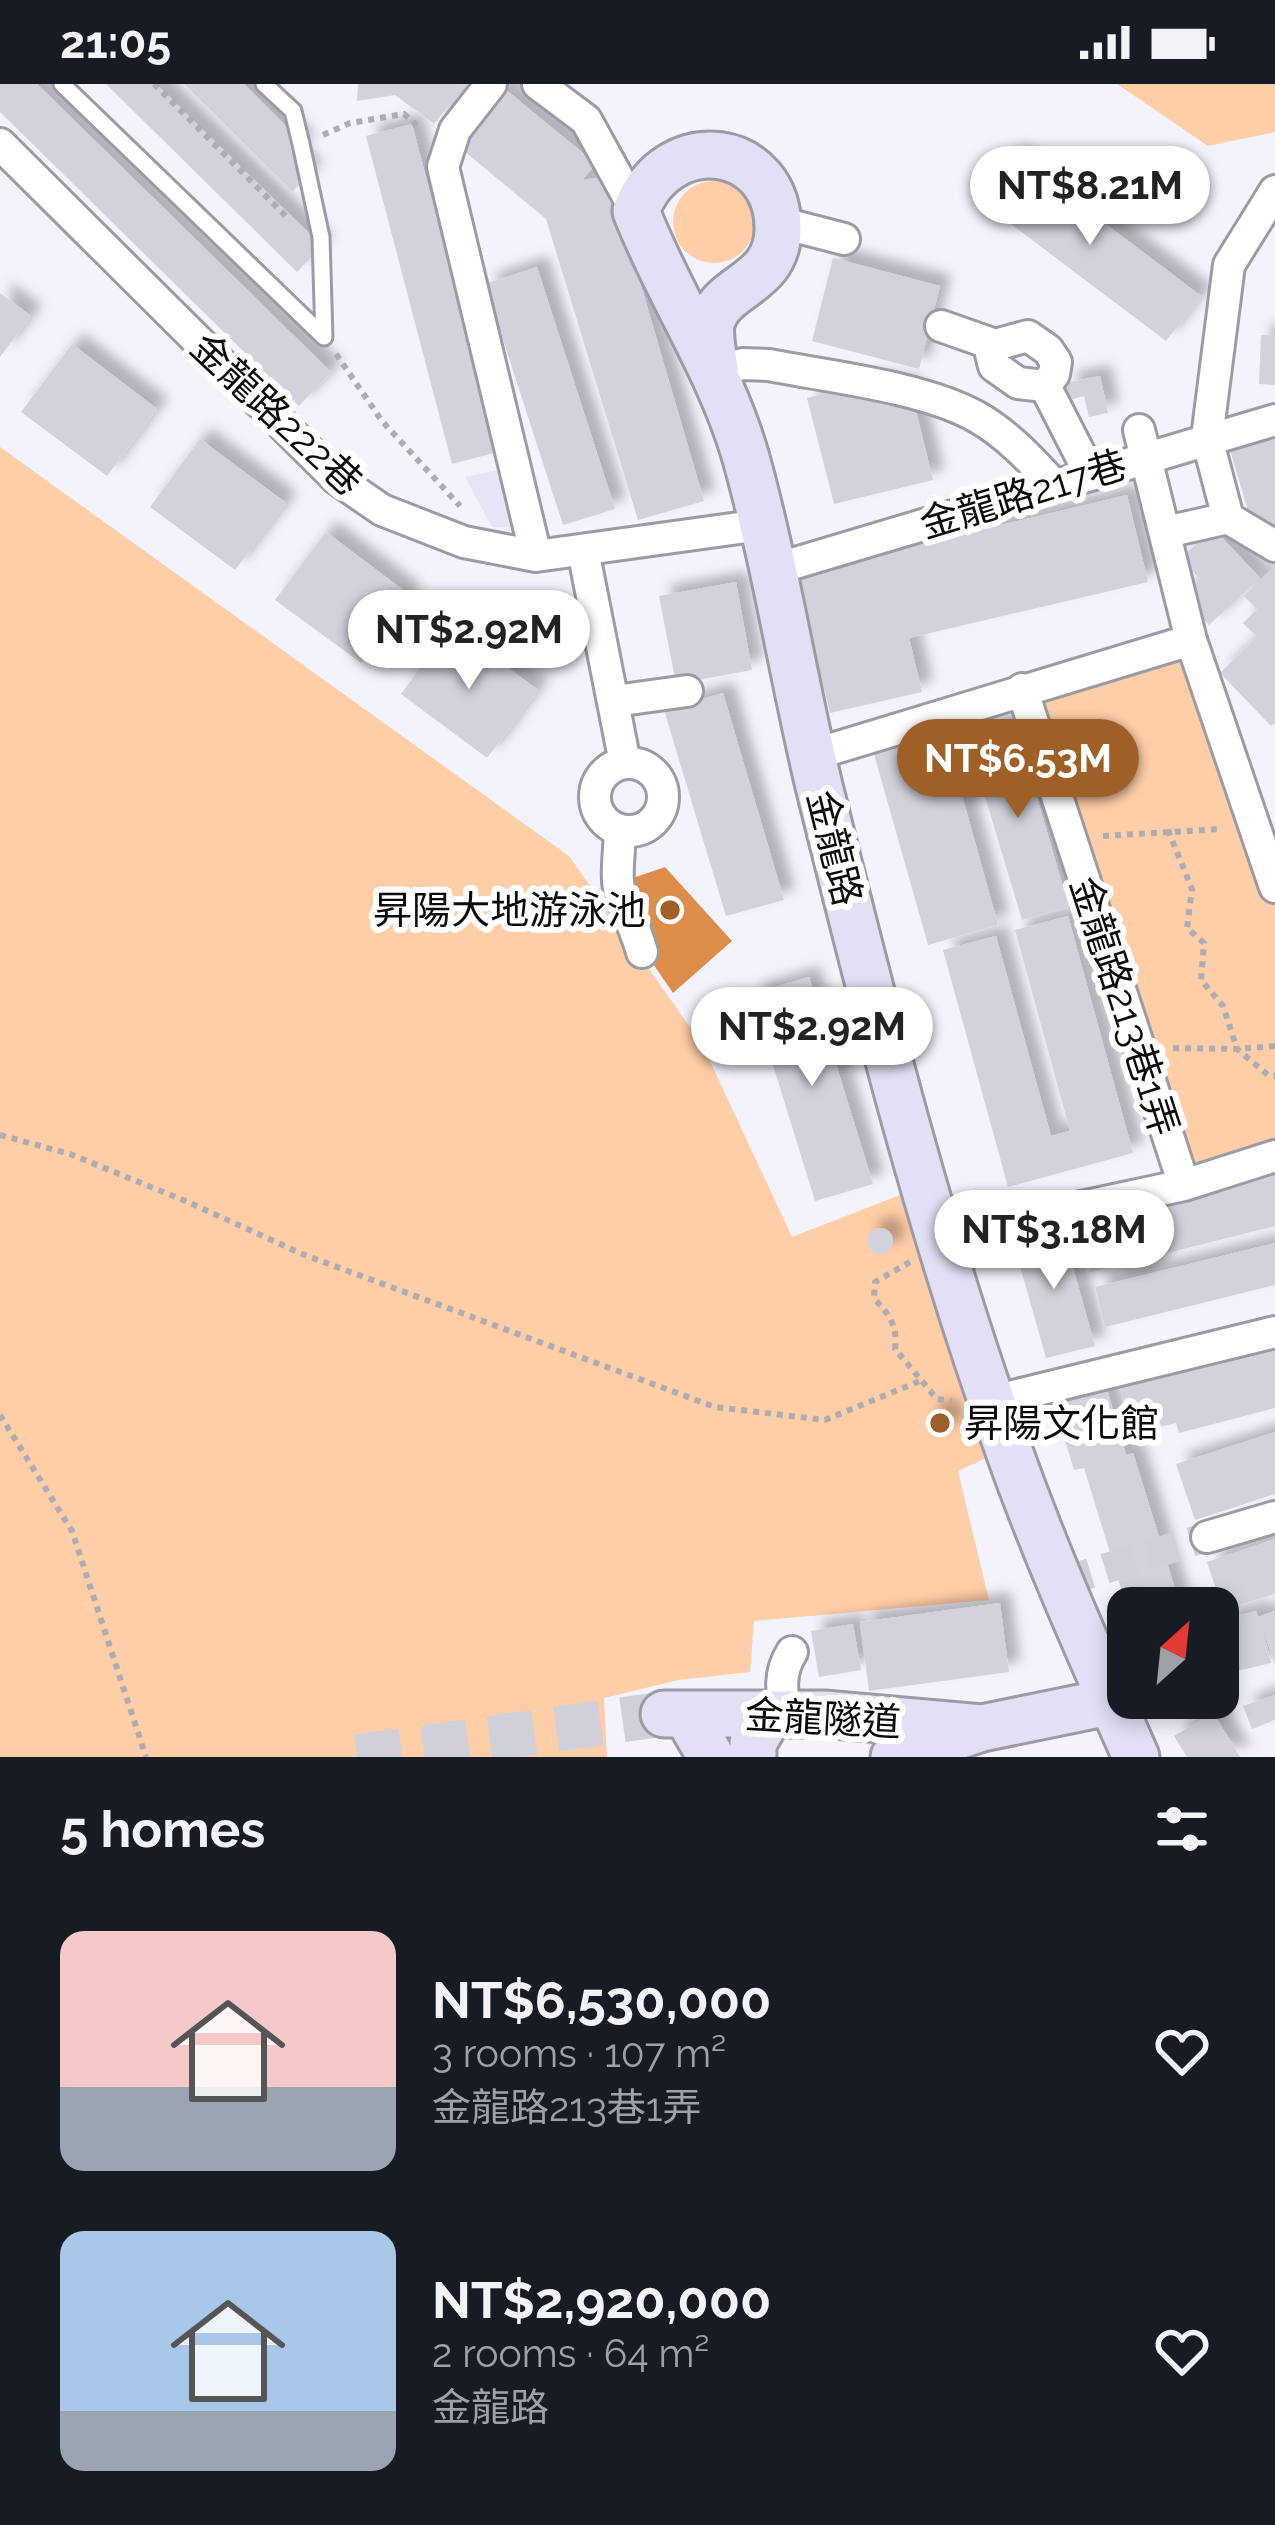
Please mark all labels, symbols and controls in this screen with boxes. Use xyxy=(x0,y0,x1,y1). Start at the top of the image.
text: 21:05 xyxy=(60,16,171,69)
pin: NT$8.21M xyxy=(966,146,1214,248)
text: NT$8.21M xyxy=(997,162,1183,208)
street label: 金龍路222巷 xyxy=(182,323,372,505)
street label: 金龍路217巷 xyxy=(914,441,1132,547)
pin: NT$2.92M xyxy=(345,590,593,692)
text: NT$2.92M xyxy=(375,606,563,652)
pin: NT$6.53M xyxy=(894,719,1142,821)
text: NT$6.53M xyxy=(924,735,1112,781)
street label: 金龍路 xyxy=(799,786,871,910)
street label: 金龍路213巷1弄 xyxy=(1061,871,1189,1141)
place label: 昇陽大地游泳池 xyxy=(373,887,646,933)
marker: 昇陽大地游泳池 xyxy=(657,897,683,923)
pin: NT$2.92M xyxy=(688,987,936,1089)
text: NT$2.92M xyxy=(718,1003,906,1049)
pin: NT$3.18M xyxy=(930,1190,1178,1292)
text: NT$3.18M xyxy=(961,1206,1147,1252)
place label: 昇陽文化館 xyxy=(964,1400,1159,1446)
marker: 昇陽文化館 xyxy=(927,1410,953,1436)
north arrow xyxy=(1107,1587,1239,1719)
map controls xyxy=(1107,1587,1239,1719)
street label: 金龍隧道 xyxy=(744,1691,902,1745)
icon: filters xyxy=(1149,1796,1215,1862)
text: 5 homes xyxy=(60,1799,265,1859)
text: NT$6,530,000 xyxy=(432,1970,771,2030)
icon: home xyxy=(156,1979,300,2123)
icon: heart xyxy=(1149,2018,1215,2084)
text: 3 rooms · 107 m² xyxy=(432,2030,726,2076)
text: 金龍路213巷1弄 xyxy=(432,2084,702,2130)
text: NT$2,920,000 xyxy=(432,2270,771,2330)
icon: home xyxy=(156,2279,300,2423)
icon: heart xyxy=(1149,2318,1215,2384)
text: 2 rooms · 64 m² xyxy=(432,2330,709,2376)
text: 金龍路 xyxy=(432,2384,549,2430)

